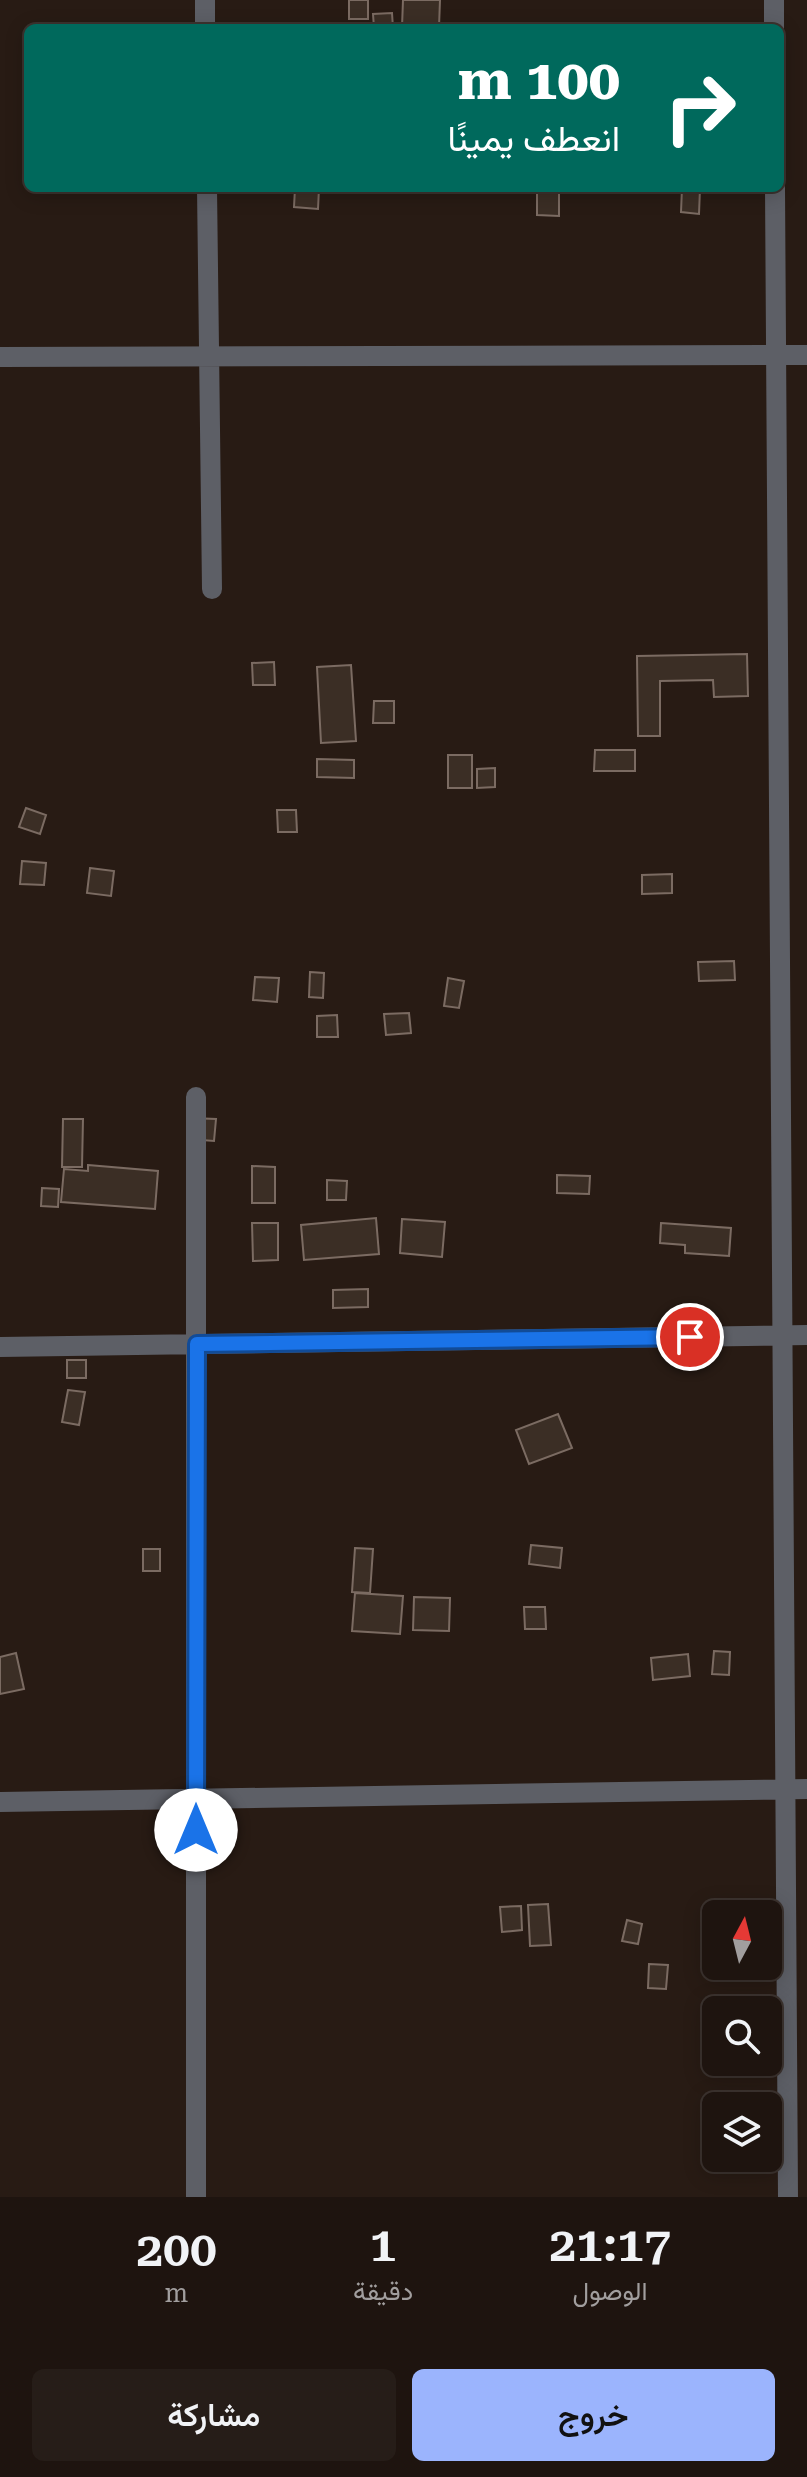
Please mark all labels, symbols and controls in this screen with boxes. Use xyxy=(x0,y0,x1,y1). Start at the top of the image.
text: 100 m xyxy=(458,47,620,113)
icon: right xyxy=(648,56,752,160)
text: انعطف يمينًا xyxy=(447,118,620,160)
pin xyxy=(656,1303,724,1371)
icon: arrive xyxy=(668,1315,712,1359)
position arrow xyxy=(154,1788,238,1872)
north arrow xyxy=(702,1900,782,1980)
map controls xyxy=(702,1900,782,2172)
button: search xyxy=(702,1996,782,2076)
button: layers xyxy=(702,2092,782,2172)
text: 1 xyxy=(370,2217,396,2273)
text: 21:17 xyxy=(549,2217,671,2273)
text: 200 xyxy=(136,2222,217,2278)
text: دقيقة xyxy=(353,2276,413,2306)
text: الوصول xyxy=(573,2276,648,2306)
text: m xyxy=(165,2278,188,2308)
button: مشاركة xyxy=(32,2369,396,2461)
button: خروج xyxy=(412,2369,775,2461)

